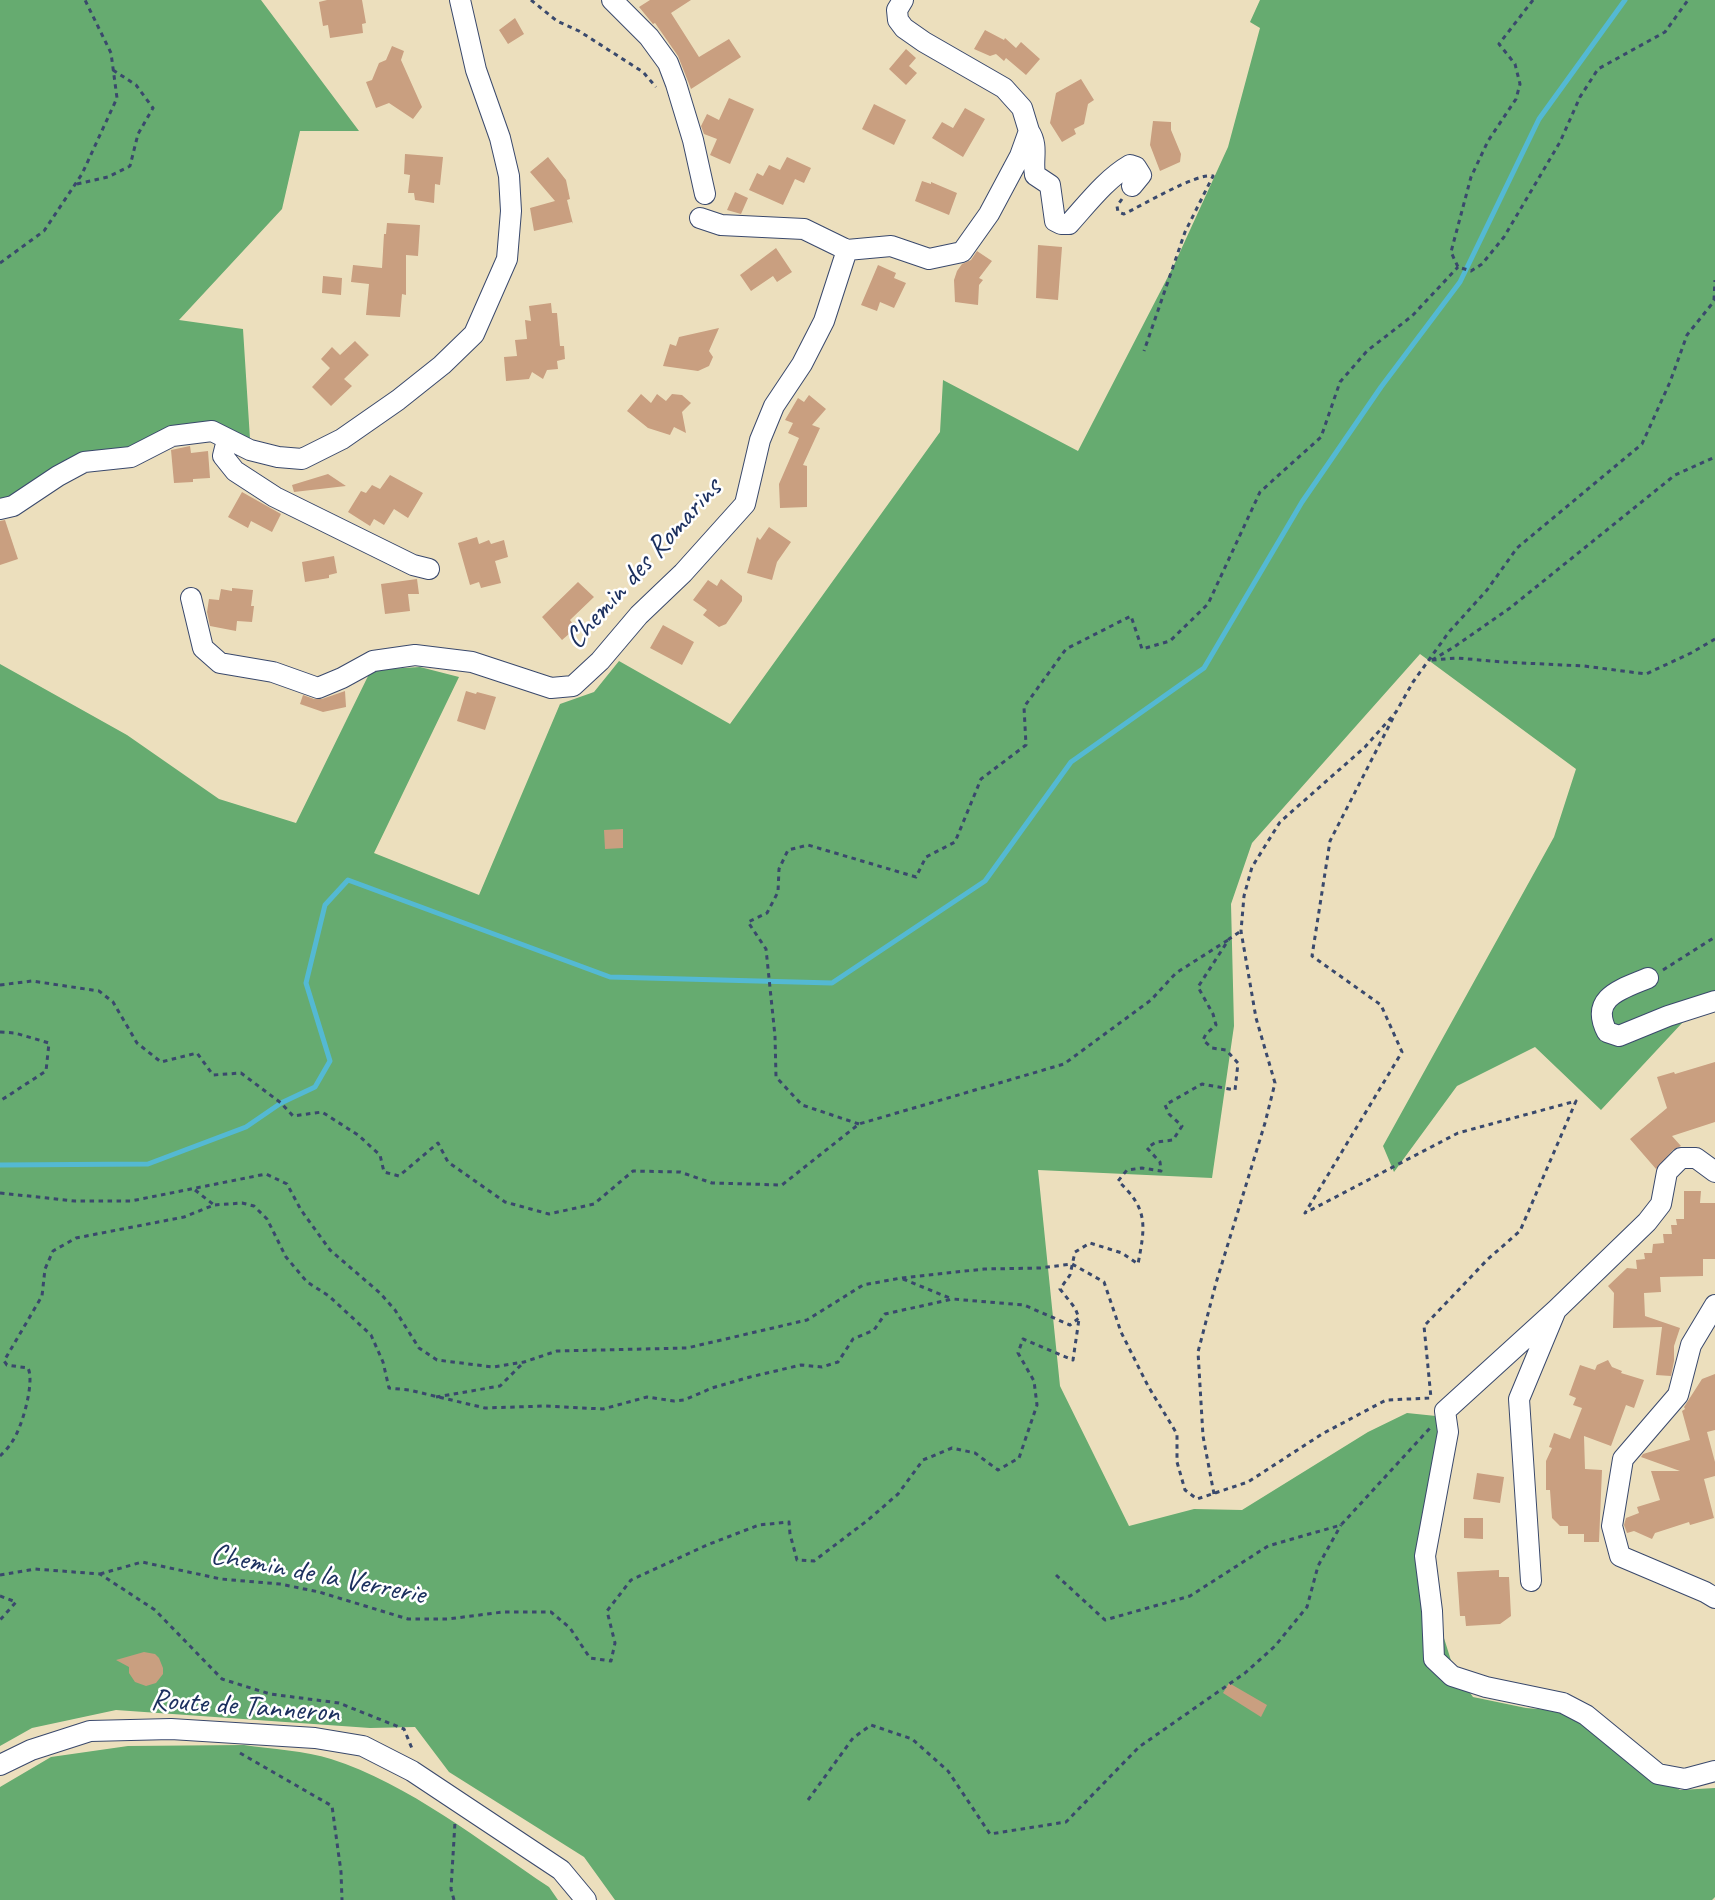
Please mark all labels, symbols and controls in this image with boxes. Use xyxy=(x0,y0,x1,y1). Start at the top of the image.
street label: Chemin des Romarins xyxy=(558,471,730,657)
street label: Chemin de la Verrerie xyxy=(208,1537,428,1613)
street label: Route de Tanneron xyxy=(149,1682,341,1732)

